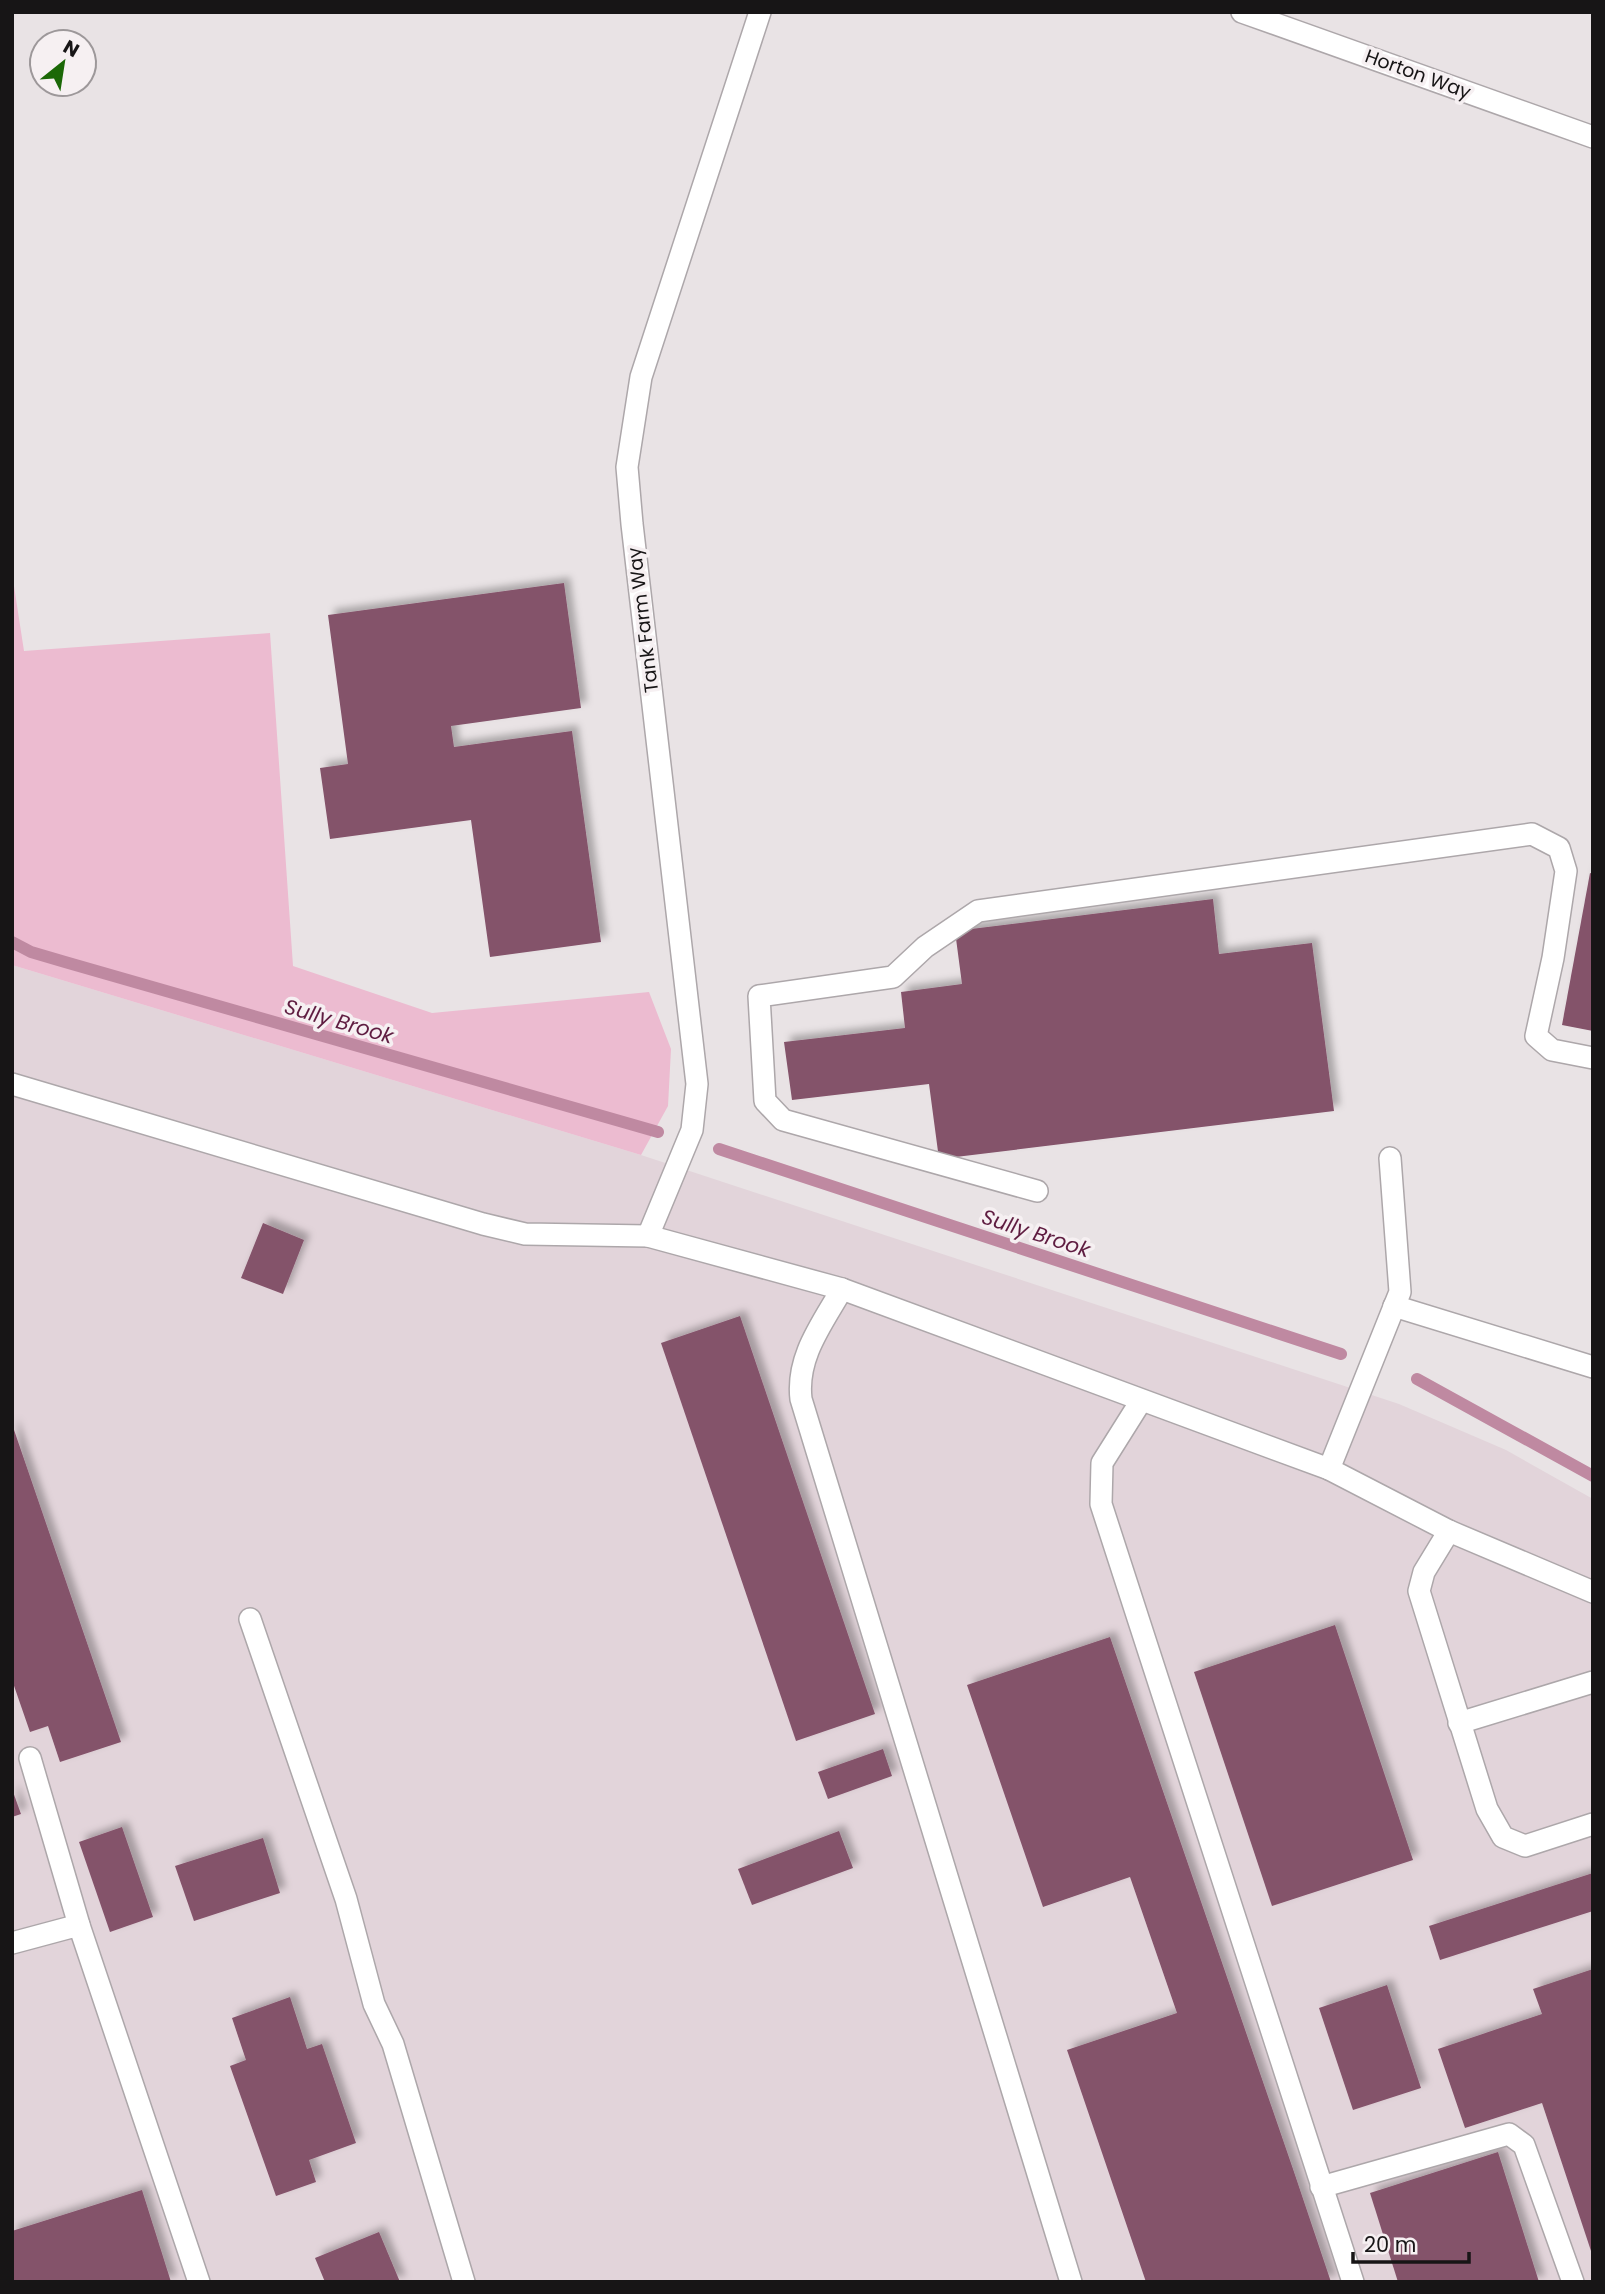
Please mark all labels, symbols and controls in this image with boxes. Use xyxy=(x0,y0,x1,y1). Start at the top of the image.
north arrow xyxy=(28,28,98,98)
text: N xyxy=(58,33,84,64)
street label: Horton Way xyxy=(1361,42,1475,106)
street label: Tank Farm Way xyxy=(621,545,665,694)
water label: Sully Brook xyxy=(281,992,398,1051)
water label: Sully Brook xyxy=(978,1202,1095,1265)
scale bar xyxy=(1353,2220,1468,2264)
text: 20 m xyxy=(1364,2230,1417,2259)

